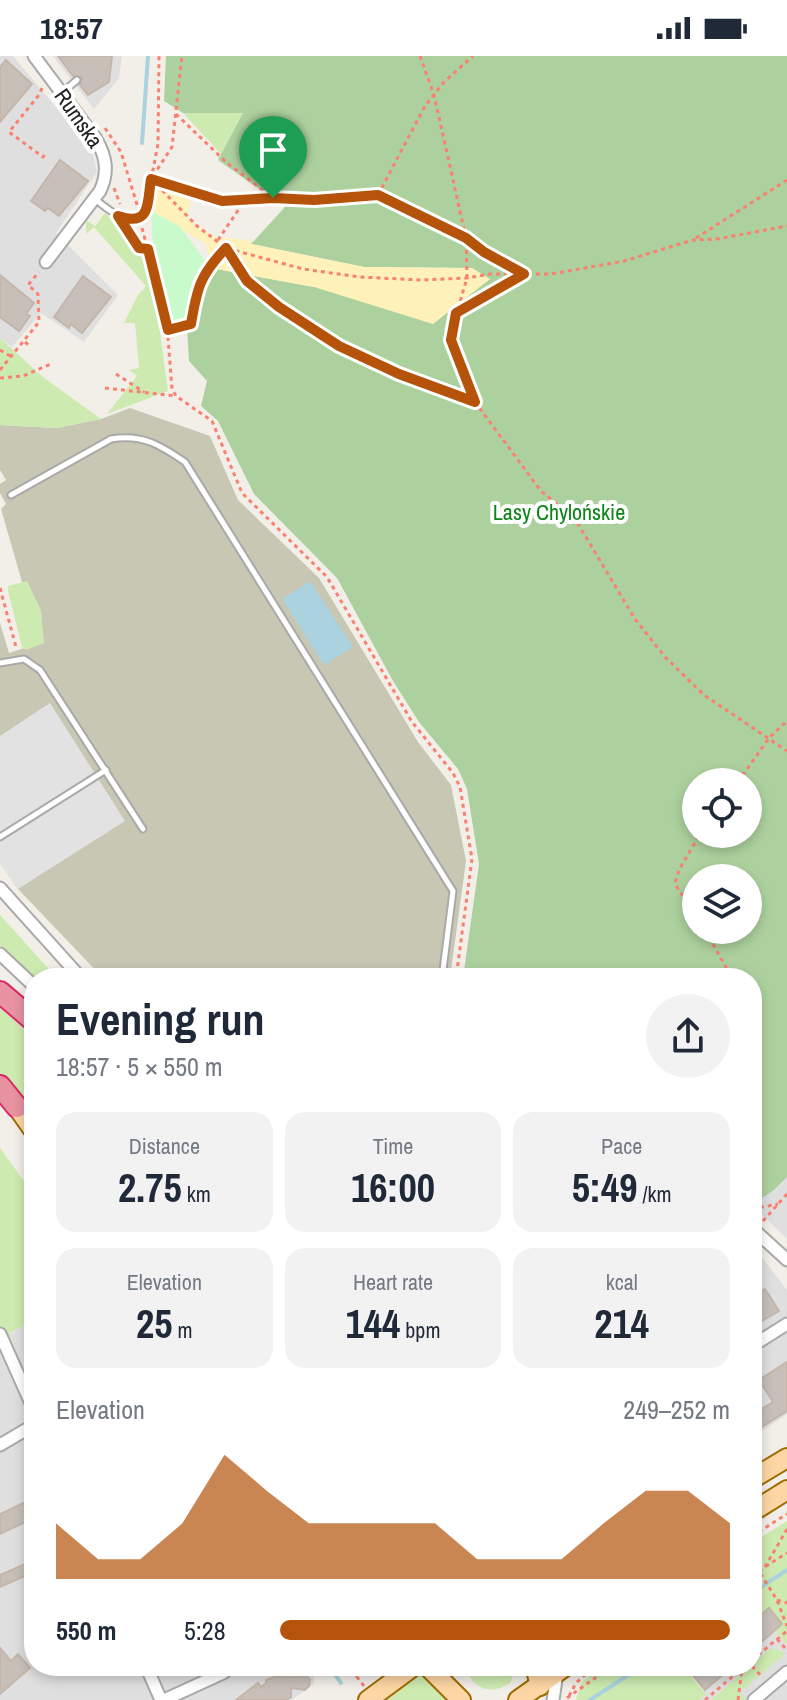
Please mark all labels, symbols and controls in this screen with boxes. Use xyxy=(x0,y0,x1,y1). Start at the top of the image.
text: 18:57 xyxy=(40,8,103,48)
street label: Rumska xyxy=(48,82,110,154)
pin xyxy=(239,116,307,198)
icon: arrive xyxy=(251,128,295,172)
park label: Lasy Chylońskie xyxy=(493,497,625,527)
map controls xyxy=(682,768,762,944)
button: locate xyxy=(682,768,762,848)
button: layers xyxy=(682,864,762,944)
text: Evening run xyxy=(56,989,265,1049)
button: share xyxy=(646,994,730,1078)
text: 18:57 · 5 × 550 m xyxy=(56,1049,223,1084)
text: Distance xyxy=(129,1131,200,1161)
text: Time xyxy=(373,1131,413,1161)
text: Pace xyxy=(601,1131,642,1161)
text: 2.75 xyxy=(118,1161,182,1214)
text: 16:00 xyxy=(351,1161,435,1214)
text: 5:49 xyxy=(572,1161,637,1214)
text: km xyxy=(182,1179,211,1209)
text: /km xyxy=(637,1179,672,1209)
text: Elevation xyxy=(127,1267,202,1297)
text: Heart rate xyxy=(353,1267,433,1297)
text: kcal xyxy=(606,1267,638,1297)
text: 25 xyxy=(136,1297,173,1350)
text: 144 xyxy=(346,1297,400,1350)
text: 214 xyxy=(594,1297,649,1350)
text: m xyxy=(173,1315,193,1345)
text: bpm xyxy=(400,1315,440,1345)
text: Elevation xyxy=(56,1392,145,1427)
text: 249–252 m xyxy=(623,1392,730,1427)
text: 550 m xyxy=(56,1613,116,1648)
text: 5:28 xyxy=(184,1613,226,1648)

